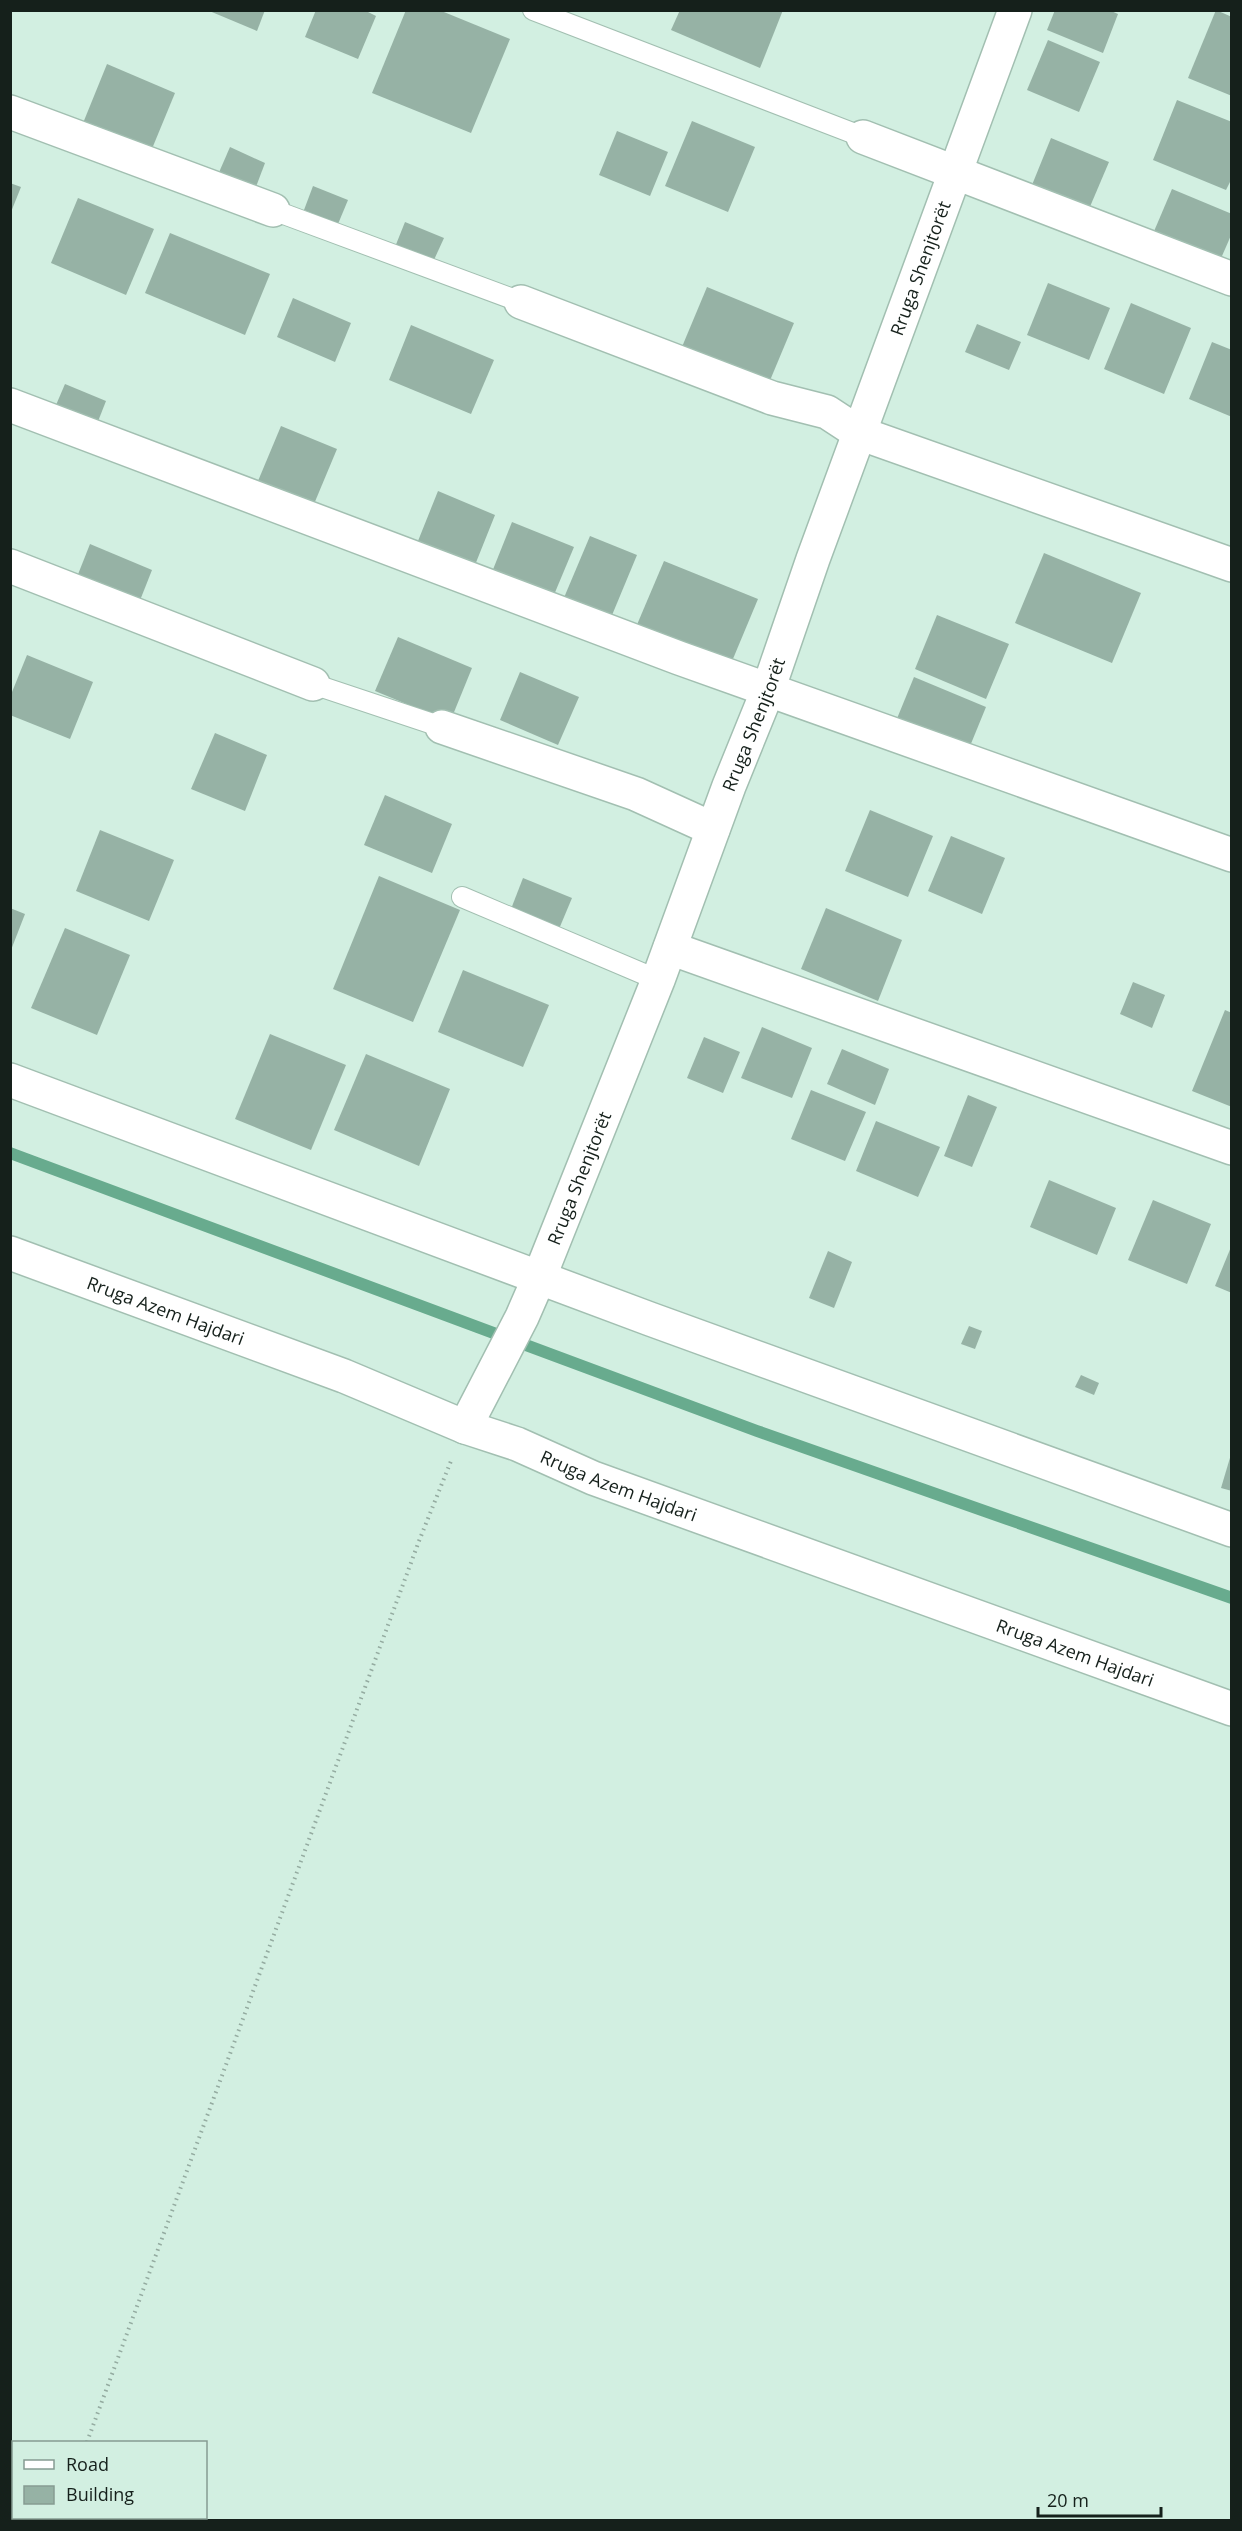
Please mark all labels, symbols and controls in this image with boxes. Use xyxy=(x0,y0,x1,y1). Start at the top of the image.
street label: Rruga Shenjtorët xyxy=(884,197,956,339)
street label: Rruga Shenjtorët xyxy=(716,655,790,795)
street label: Rruga Shenjtorët xyxy=(541,1108,616,1248)
street label: Rruga Azem Hajdari xyxy=(84,1270,248,1350)
street label: Rruga Azem Hajdari xyxy=(537,1444,700,1527)
street label: Rruga Azem Hajdari xyxy=(993,1613,1157,1692)
legend xyxy=(12,2441,207,2519)
text: Road xyxy=(66,2452,109,2476)
scale bar xyxy=(1038,2480,1161,2518)
text: Building xyxy=(66,2482,134,2506)
text: 20 m xyxy=(1047,2488,1089,2512)

